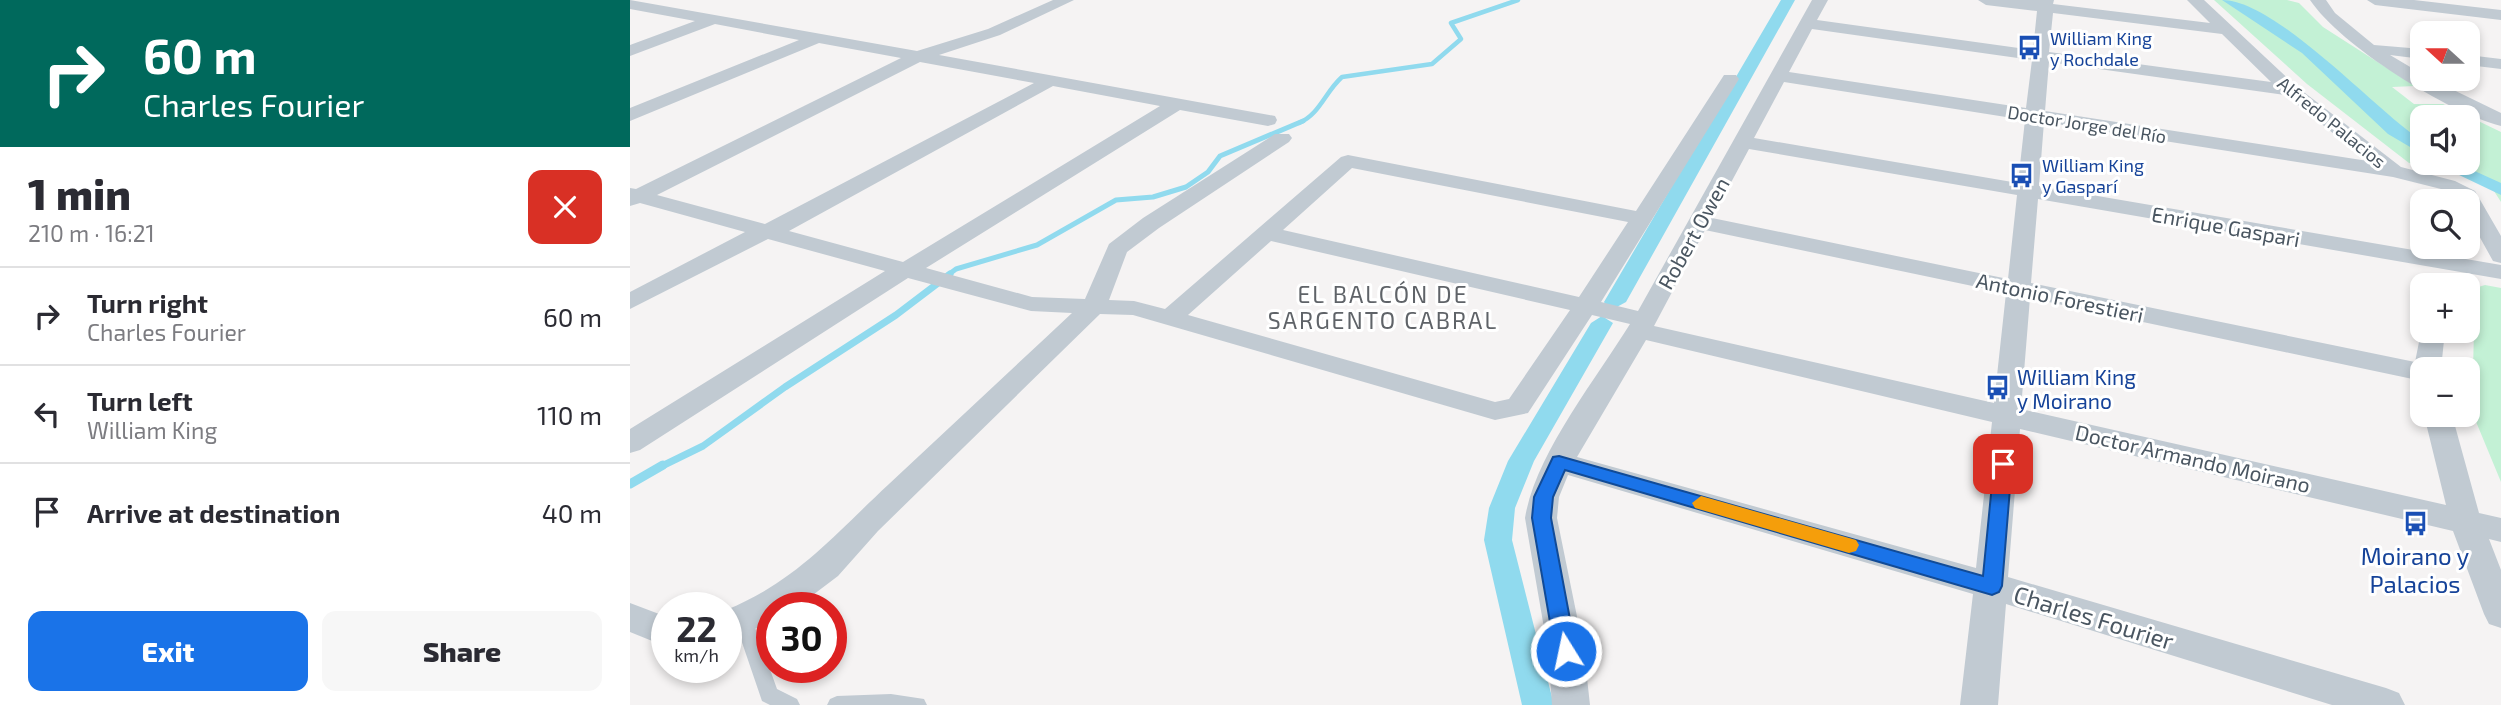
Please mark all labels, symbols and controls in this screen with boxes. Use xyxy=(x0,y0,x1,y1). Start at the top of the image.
north arrow xyxy=(2410,21,2480,91)
map controls xyxy=(2410,21,2480,427)
text: 60 m xyxy=(143,25,257,84)
place label: William King y Rochdale xyxy=(2050,27,2152,70)
icon: right xyxy=(28,28,119,119)
bus stop icon: William King y Rochdale xyxy=(2016,34,2044,62)
street label: Alfredo Palacios xyxy=(2273,72,2391,172)
text: Charles Fourier xyxy=(143,85,364,123)
street label: Doctor Jorge del Río xyxy=(2006,101,2168,147)
button: sound xyxy=(2410,105,2480,175)
place label: William King y Gasparí xyxy=(2042,154,2144,197)
bus stop icon: William King y Gasparí xyxy=(2008,161,2036,189)
text: 1 min xyxy=(28,168,131,218)
button: close xyxy=(528,170,602,244)
street label: Robert Owen xyxy=(1652,173,1734,293)
button: search xyxy=(2410,189,2480,259)
street label: Enrique Gaspari xyxy=(2150,201,2302,251)
text: 210 m · 16:21 xyxy=(28,219,155,247)
street label: Antonio Forestieri xyxy=(1974,267,2146,327)
button: + xyxy=(2410,273,2480,343)
district label: EL BALCÓN DE SARGENTO CABRAL xyxy=(1268,280,1498,334)
text: Turn right xyxy=(87,287,208,318)
icon: right xyxy=(28,297,66,335)
text: 60 m xyxy=(543,301,602,332)
text: Charles Fourier xyxy=(87,318,246,346)
button: − xyxy=(2410,357,2480,427)
place label: William King y Moirano xyxy=(2017,364,2136,413)
bus stop icon: William King y Moirano xyxy=(1983,374,2011,402)
text: Turn left xyxy=(87,385,193,416)
icon: left xyxy=(28,395,66,433)
text: 110 m xyxy=(537,399,602,430)
text: William King xyxy=(87,416,217,444)
street label: Doctor Armando Moirano xyxy=(2073,419,2313,497)
pin xyxy=(1973,434,2033,494)
icon: arrive xyxy=(1984,445,2022,483)
icon: arrive xyxy=(28,493,66,531)
text: Arrive at destination xyxy=(87,497,340,528)
text: 40 m xyxy=(542,497,602,528)
bus stop icon: Moirano y Palacios xyxy=(2401,510,2429,538)
place label: Moirano y Palacios xyxy=(2361,541,2470,598)
street label: Charles Fourier xyxy=(2010,579,2178,655)
speed limit sign: 30 xyxy=(756,592,847,683)
text: 22 xyxy=(676,607,717,649)
button: Exit xyxy=(28,611,308,691)
button: Share xyxy=(322,611,602,691)
position arrow xyxy=(1529,614,1603,688)
text: km/h xyxy=(674,644,719,666)

